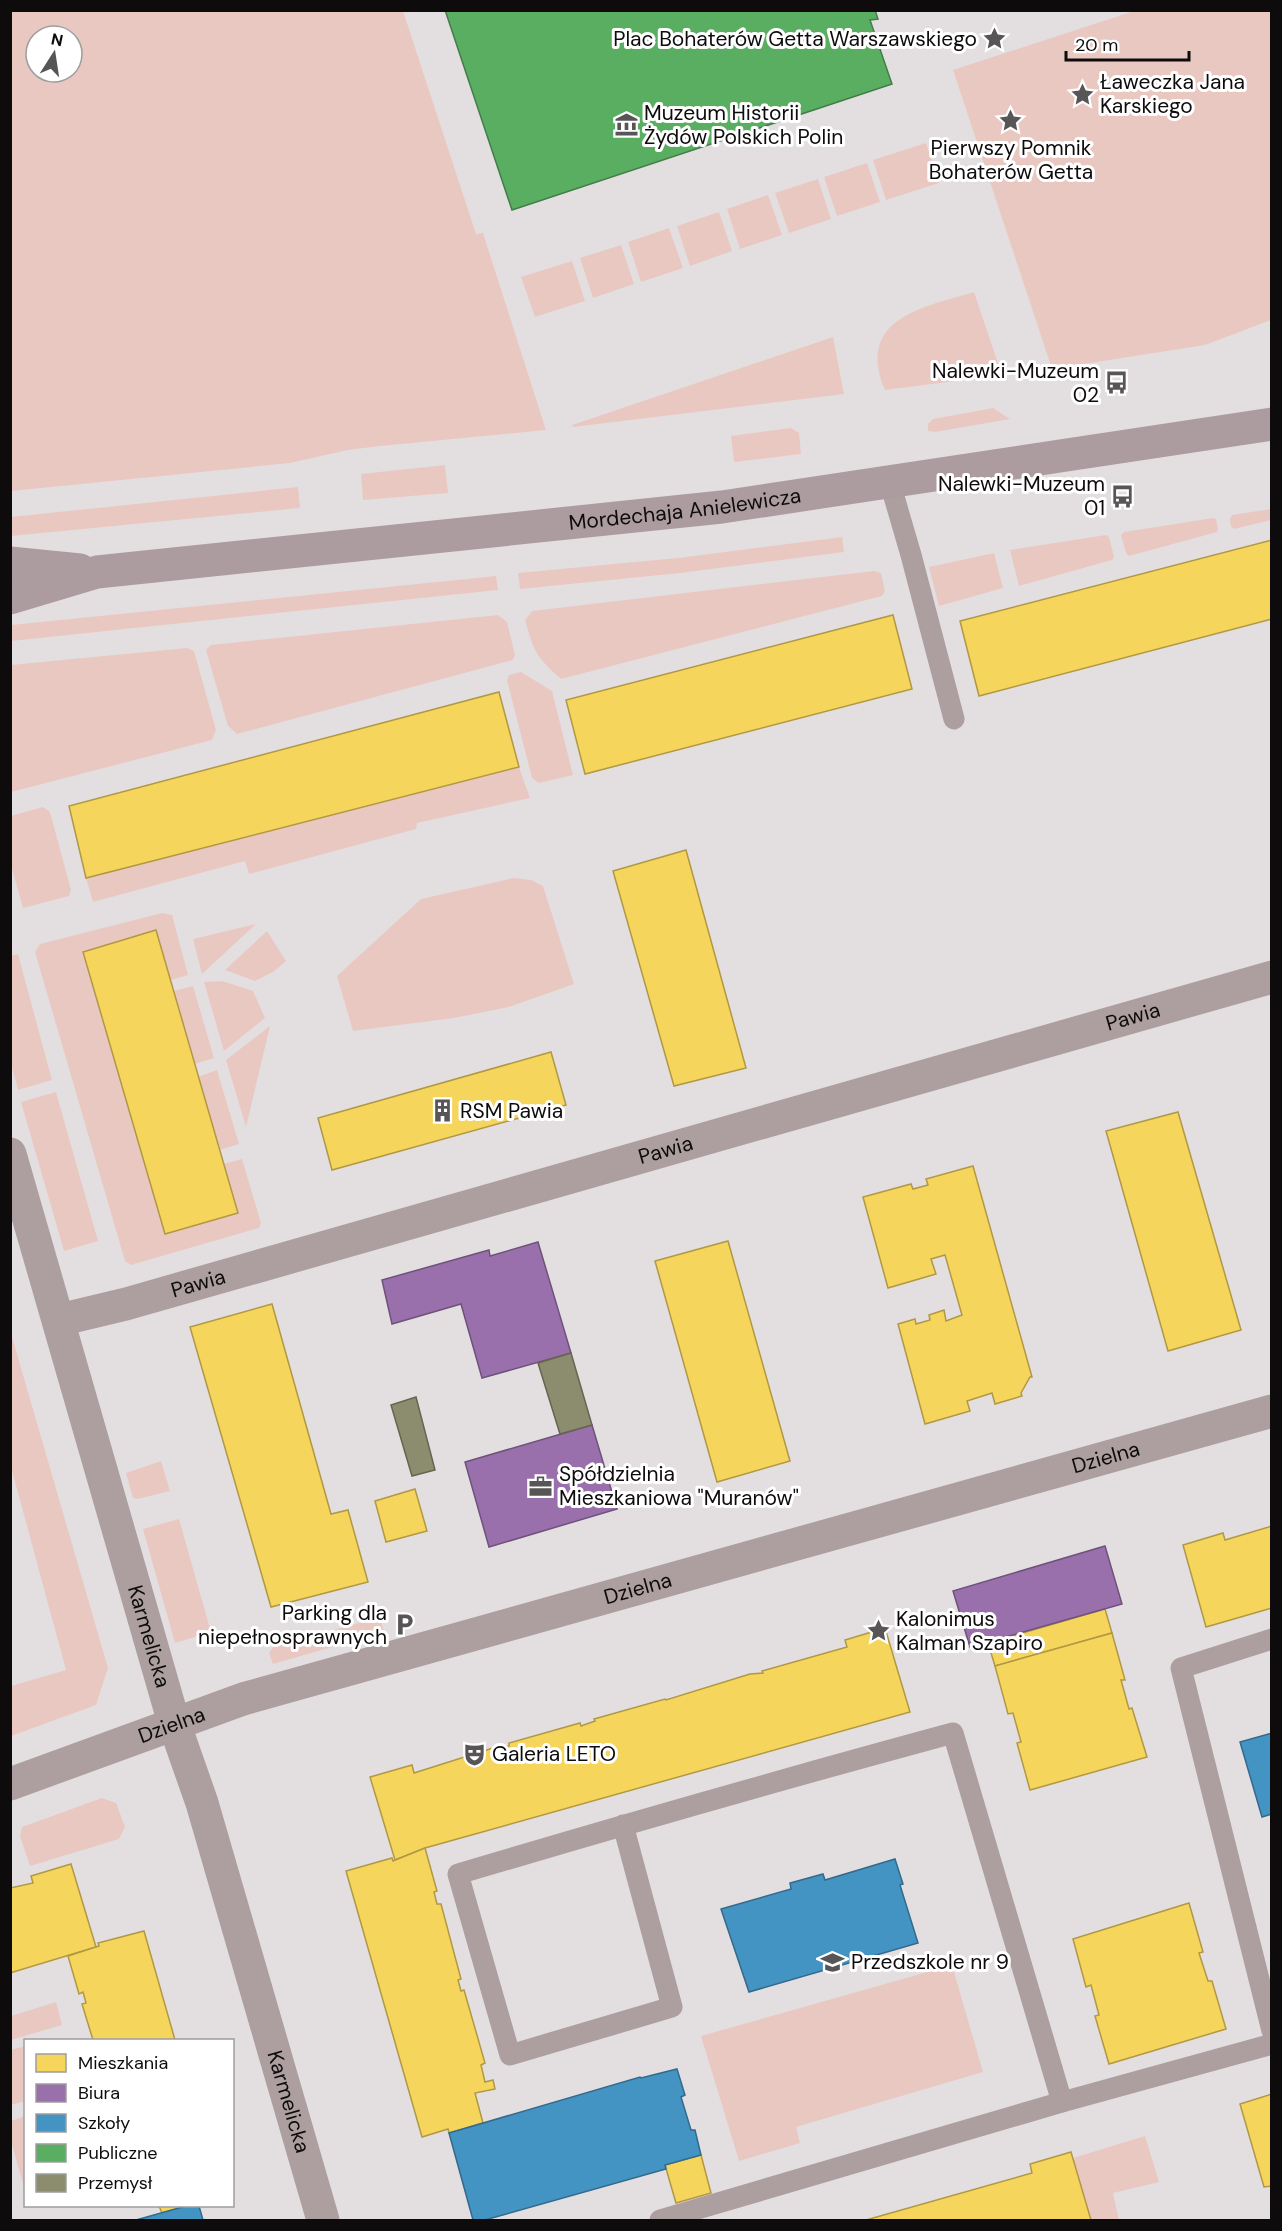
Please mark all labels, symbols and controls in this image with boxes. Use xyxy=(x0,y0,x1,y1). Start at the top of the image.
north arrow xyxy=(24,24,84,84)
scale bar xyxy=(1066,24,1189,62)
place label: Plac Bohaterów Getta Warszawskiego xyxy=(613,25,977,53)
place icon: Plac Bohaterów Getta Warszawskiego xyxy=(982,26,1008,52)
text: N xyxy=(49,28,65,51)
text: 20 m xyxy=(1075,33,1118,57)
place label: Ławeczka Jana Karskiego xyxy=(1100,68,1245,120)
place icon: Ławeczka Jana Karskiego xyxy=(1069,81,1095,107)
place label: Muzeum Historii Żydów Polskich Polin xyxy=(644,99,843,151)
place icon: Pierwszy Pomnik Bohaterów Getta xyxy=(998,107,1024,133)
museum icon: Muzeum Historii Żydów Polskich Polin xyxy=(613,112,639,138)
place label: Pierwszy Pomnik Bohaterów Getta xyxy=(929,134,1093,186)
place label: Nalewki-Muzeum 02 xyxy=(932,357,1099,409)
bus stop icon: Nalewki-Muzeum 02 xyxy=(1104,370,1130,396)
place label: Nalewki-Muzeum 01 xyxy=(938,470,1105,522)
street label: Mordechaja Anielewicza xyxy=(567,481,803,537)
bus stop icon: Nalewki-Muzeum 01 xyxy=(1110,483,1136,509)
street label: Pawia xyxy=(1102,996,1163,1038)
place label: RSM Pawia xyxy=(460,1097,563,1125)
building icon: RSM Pawia xyxy=(429,1098,455,1124)
street label: Pawia xyxy=(635,1129,696,1171)
street label: Pawia xyxy=(168,1262,229,1304)
street label: Dzielna xyxy=(1069,1435,1143,1480)
place label: Spółdzielnia Mieszkaniowa "Muranów" xyxy=(559,1460,799,1512)
office icon: Spółdzielnia Mieszkaniowa "Muranów" xyxy=(528,1473,554,1499)
street label: Dzielna xyxy=(601,1566,675,1611)
street label: Karmelicka xyxy=(121,1582,177,1691)
place label: Parking dla niepełnosprawnych xyxy=(198,1599,387,1651)
place label: Kalonimus Kalman Szapiro xyxy=(896,1605,1043,1657)
parking icon: Parking dla niepełnosprawnych xyxy=(392,1612,418,1638)
place icon: Kalonimus Kalman Szapiro xyxy=(865,1618,891,1644)
street label: Dzielna xyxy=(134,1700,209,1750)
place label: Galeria LETO xyxy=(492,1740,616,1768)
theatre icon: Galeria LETO xyxy=(461,1741,487,1767)
place label: Przedszkole nr 9 xyxy=(851,1948,1009,1976)
school or university icon: Przedszkole nr 9 xyxy=(820,1949,846,1975)
legend xyxy=(24,2039,234,2207)
street label: Karmelicka xyxy=(261,2047,317,2156)
text: Mieszkania xyxy=(78,2051,168,2075)
text: Biura xyxy=(78,2081,120,2105)
text: Szkoły xyxy=(78,2111,130,2135)
text: Publiczne xyxy=(78,2141,157,2165)
text: Przemysł xyxy=(78,2171,153,2195)

